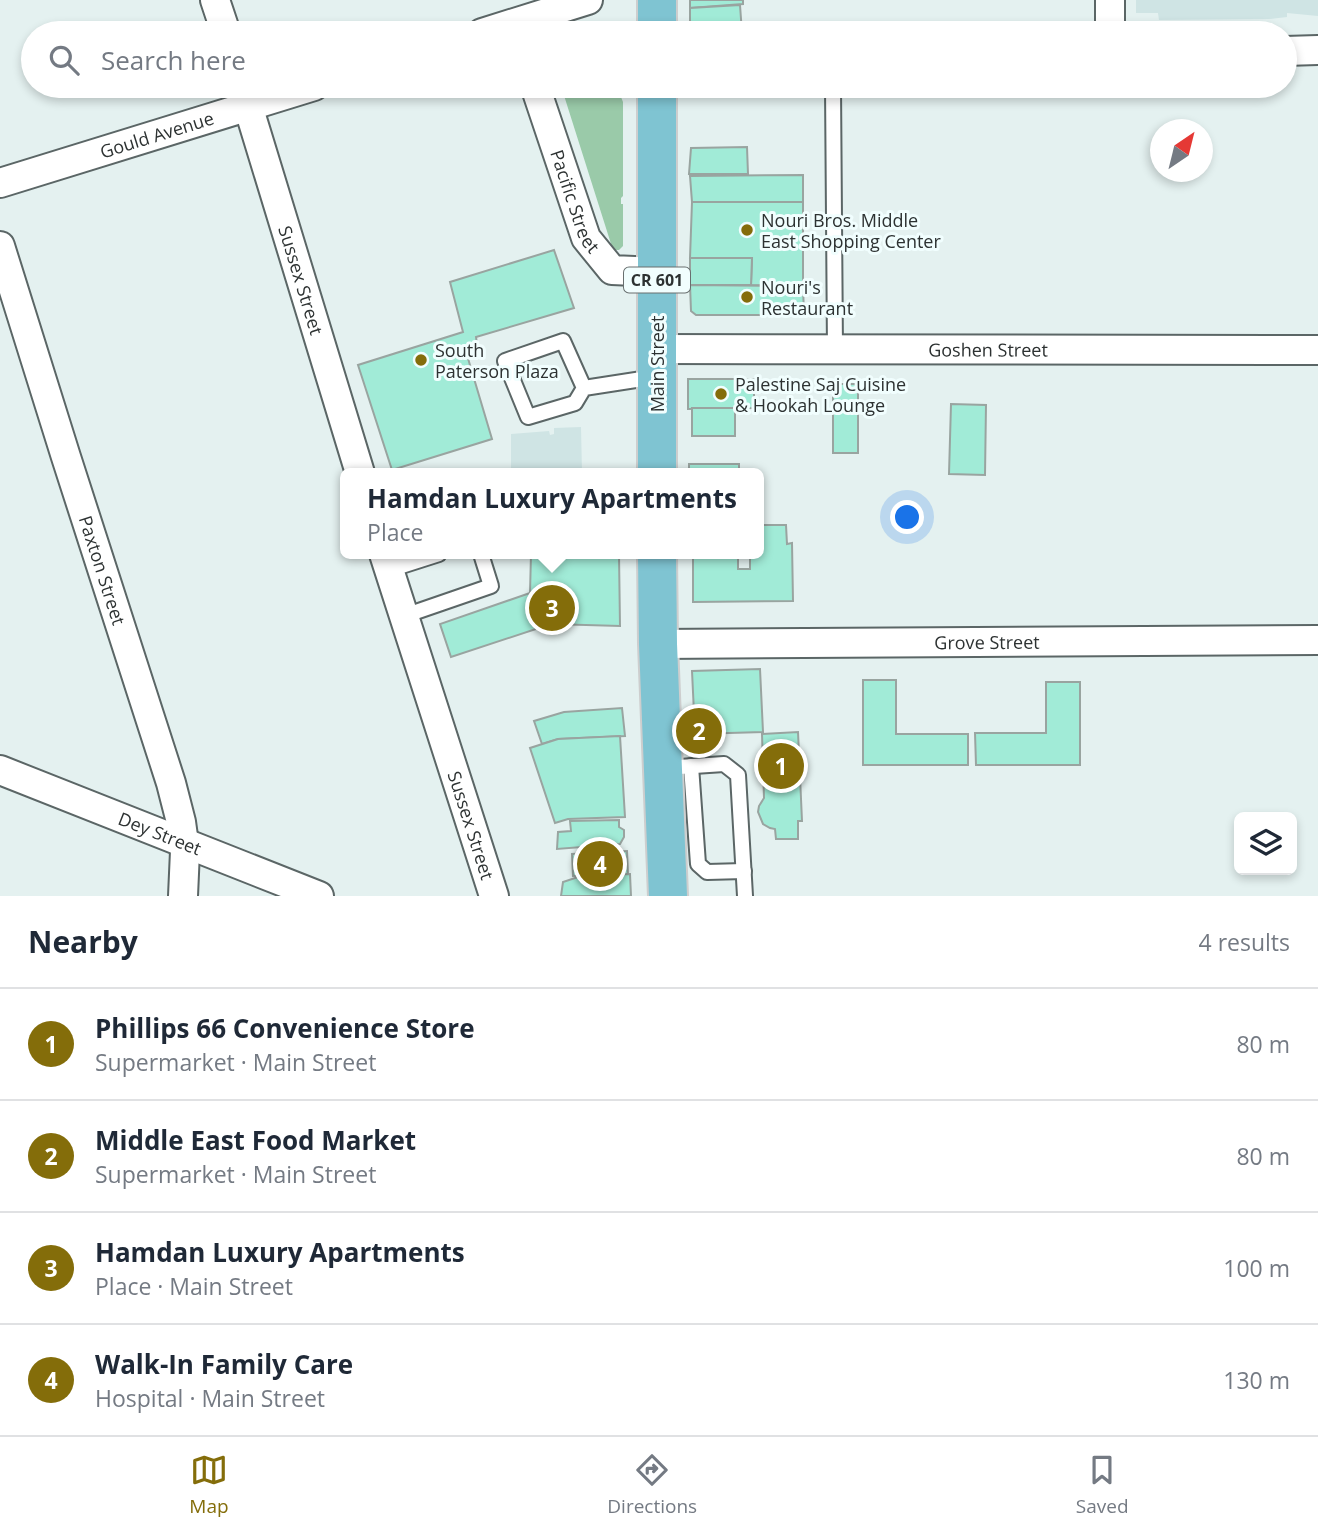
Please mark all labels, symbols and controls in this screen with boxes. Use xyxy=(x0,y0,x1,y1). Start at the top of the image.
search box xyxy=(21,21,1297,98)
icon: search xyxy=(45,41,83,79)
text: Search here xyxy=(101,42,246,78)
street label: Gould Avenue xyxy=(97,106,217,163)
north arrow xyxy=(1150,119,1213,182)
street label: Pacific Street xyxy=(545,147,605,258)
place label: Nouri Bros. Middle East Shopping Center xyxy=(761,208,941,253)
marker: Nouri Bros. Middle East Shopping Center xyxy=(739,222,755,238)
street label: Sussex Street xyxy=(273,223,329,338)
road number: CR 601 xyxy=(624,268,690,292)
place label: Nouri's Restaurant xyxy=(761,275,853,320)
marker: Nouri's Restaurant xyxy=(739,289,755,305)
street label: Main Street xyxy=(645,316,669,412)
street label: Goshen Street xyxy=(928,337,1048,362)
place label: South Paterson Plaza xyxy=(435,338,559,383)
marker: South Paterson Plaza xyxy=(413,352,429,368)
place label: Palestine Saj Cuisine & Hookah Lounge xyxy=(735,372,906,417)
marker: Palestine Saj Cuisine & Hookah Lounge xyxy=(713,386,729,402)
popup xyxy=(340,468,764,559)
text: Hamdan Luxury Apartments xyxy=(367,480,737,516)
your location xyxy=(890,500,924,534)
street label: Paxton Street xyxy=(74,512,131,628)
text: Place xyxy=(367,516,423,548)
pin: 3 xyxy=(529,582,575,634)
street label: Grove Street xyxy=(934,630,1040,654)
pin: 2 xyxy=(676,705,722,757)
pin: 1 xyxy=(758,740,804,792)
street label: Sussex Street xyxy=(443,768,500,883)
street label: Dey Street xyxy=(115,806,205,860)
map controls xyxy=(1234,812,1297,875)
button: layers xyxy=(1234,812,1297,875)
pin: 4 xyxy=(577,838,623,890)
text: Nearby xyxy=(28,921,138,962)
text: 4 results xyxy=(1199,926,1290,958)
text: Phillips 66 Convenience Store xyxy=(95,1010,475,1046)
text: 1 xyxy=(44,1028,58,1060)
text: 80 m xyxy=(1236,1028,1290,1060)
text: Supermarket · Main Street xyxy=(95,1046,376,1078)
text: Middle East Food Market xyxy=(95,1122,416,1158)
text: 2 xyxy=(44,1140,58,1172)
text: 80 m xyxy=(1236,1140,1290,1172)
text: Supermarket · Main Street xyxy=(95,1158,376,1190)
text: Hamdan Luxury Apartments xyxy=(95,1234,465,1270)
text: 3 xyxy=(44,1252,58,1284)
text: 100 m xyxy=(1223,1252,1290,1284)
text: Place · Main Street xyxy=(95,1270,293,1302)
text: Walk-In Family Care xyxy=(95,1346,353,1382)
text: 4 xyxy=(44,1364,58,1396)
text: 130 m xyxy=(1223,1364,1290,1396)
text: Hospital · Main Street xyxy=(95,1382,325,1414)
tab: Map xyxy=(189,1451,229,1519)
tab: Directions xyxy=(607,1451,697,1519)
tab: Saved xyxy=(1076,1451,1129,1519)

